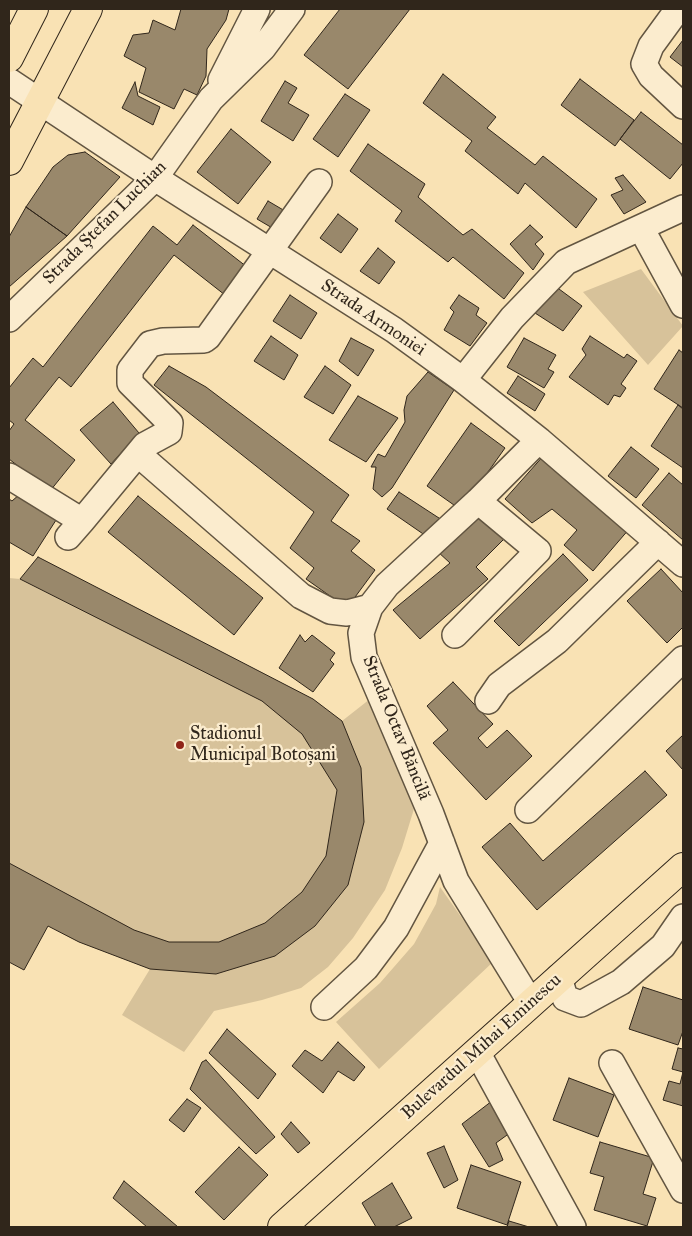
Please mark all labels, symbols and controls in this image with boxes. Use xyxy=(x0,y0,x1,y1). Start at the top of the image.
street label: Strada Ștefan Luchian xyxy=(39,157,171,289)
street label: Strada Armoniei xyxy=(316,275,430,361)
street label: Strada Octav Băncilă xyxy=(357,653,435,803)
place label: Stadionul Municipal Botoșani xyxy=(190,724,336,766)
marker: Stadionul Municipal Botoșani xyxy=(174,739,186,751)
street label: Bulevardul Mihai Eminescu xyxy=(398,969,566,1125)

